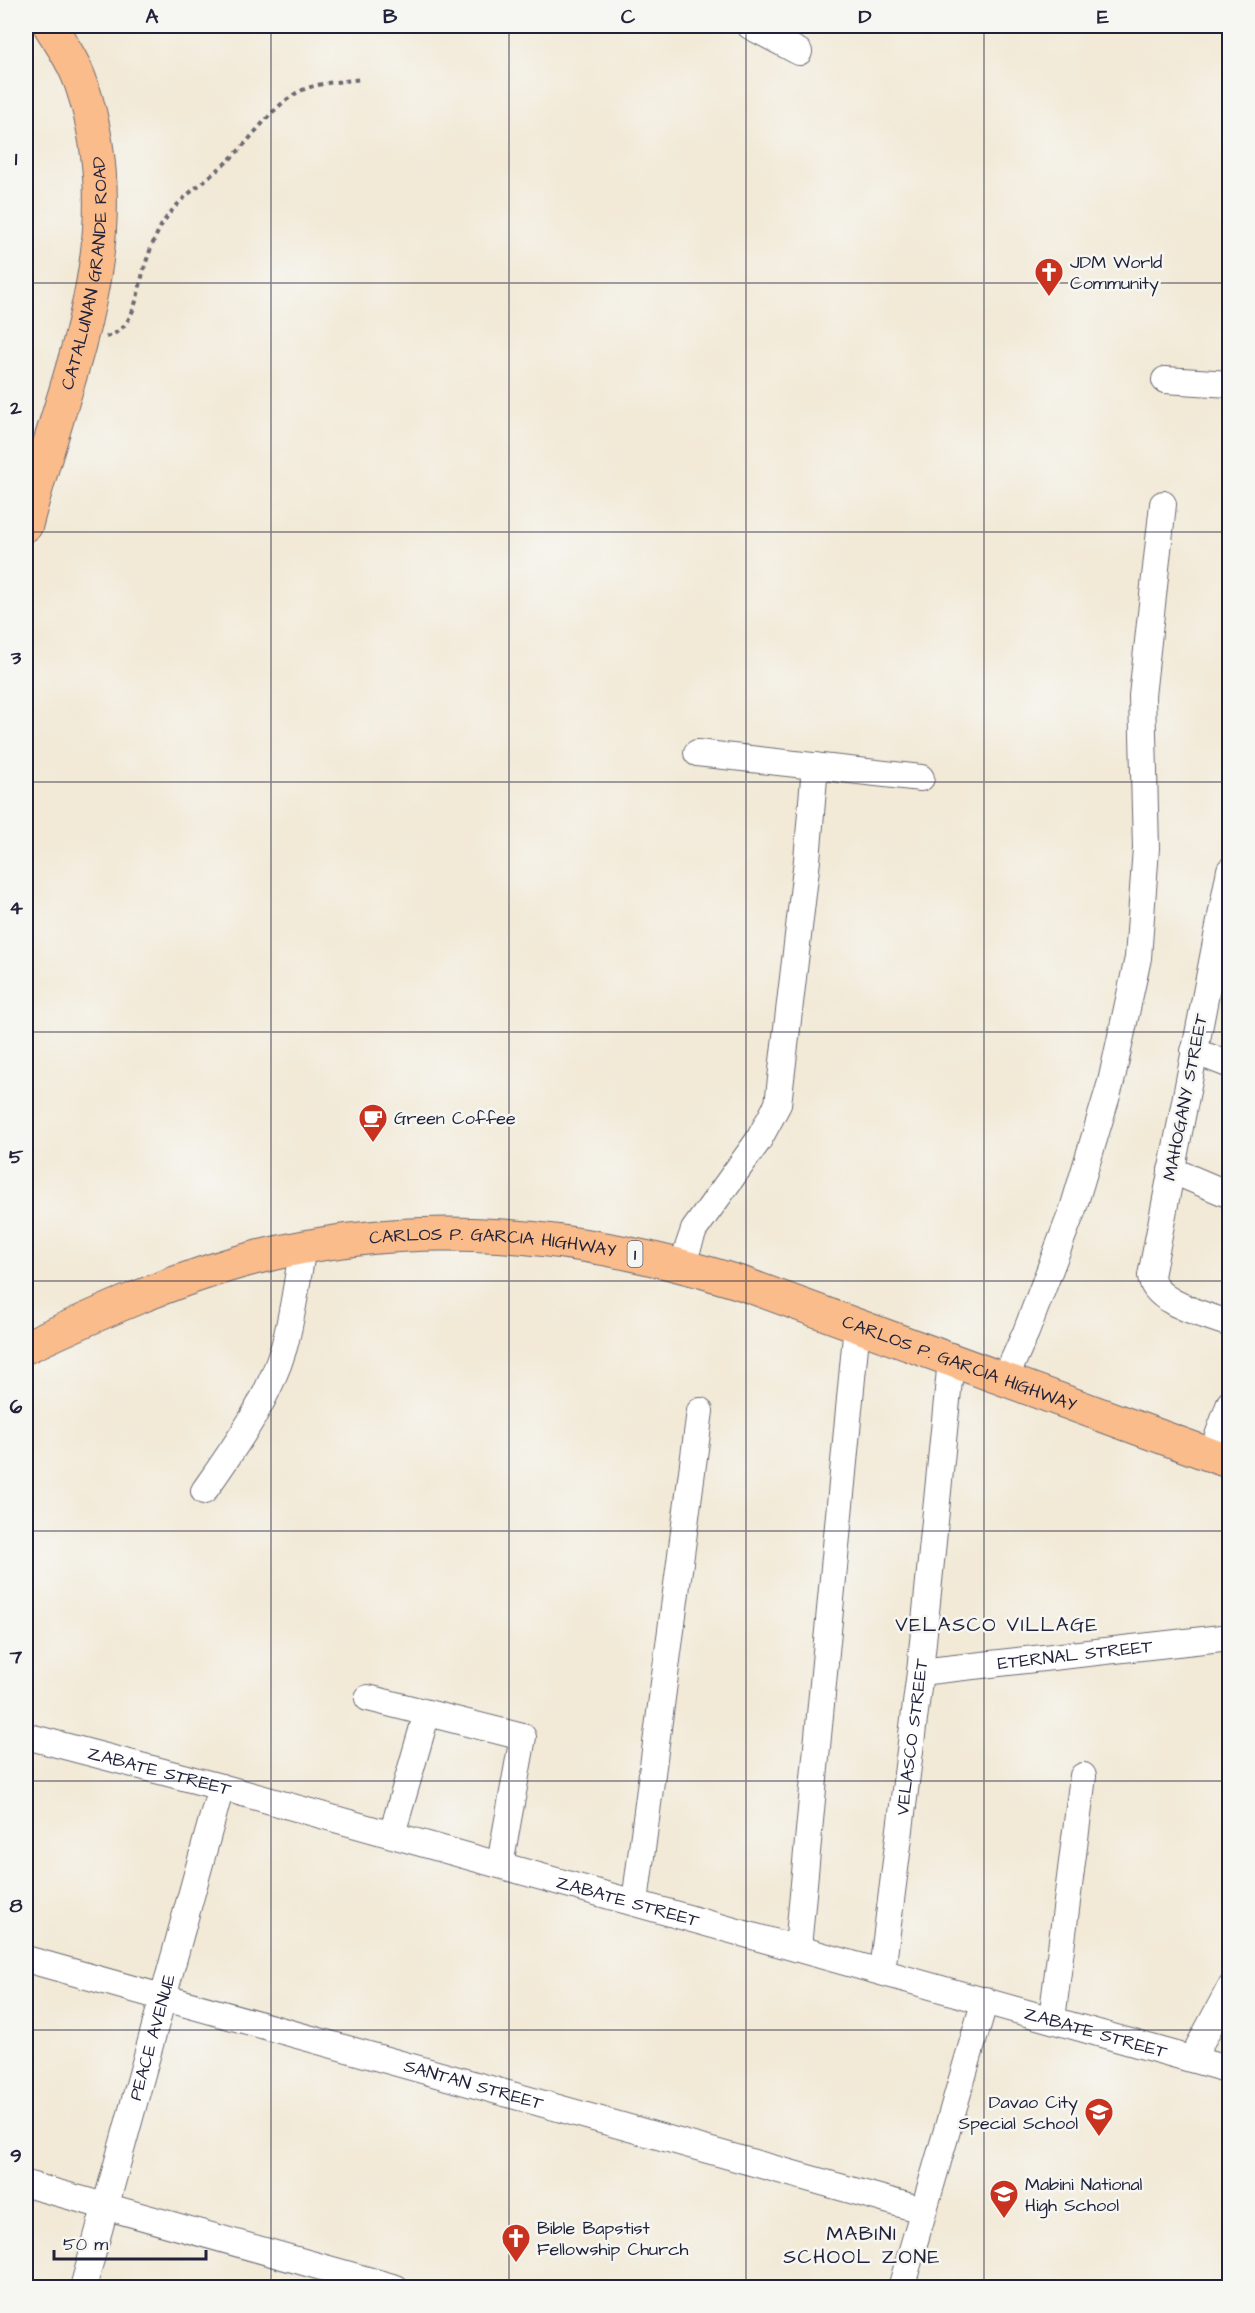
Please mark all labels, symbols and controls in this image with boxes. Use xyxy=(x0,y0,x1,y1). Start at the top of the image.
text: A xyxy=(146,3,159,31)
text: B xyxy=(383,3,398,31)
text: C xyxy=(621,3,636,31)
text: D xyxy=(859,3,872,31)
text: E xyxy=(1097,3,1109,31)
text: 1 xyxy=(15,145,18,173)
street label: CATALUNAN GRANDE ROAD xyxy=(55,155,114,393)
place label: JDM World Community xyxy=(1070,250,1162,297)
church icon: JDM World Community xyxy=(1033,256,1065,298)
text: 2 xyxy=(9,394,22,422)
text: 3 xyxy=(10,644,22,672)
text: 4 xyxy=(9,894,23,922)
street label: MAHOGANY STREET xyxy=(1157,1011,1214,1183)
cafe icon: Green Coffee xyxy=(357,1102,389,1144)
place label: Green Coffee xyxy=(394,1106,516,1131)
text: 5 xyxy=(9,1143,24,1171)
street label: CARLOS P. GARCIA HIGHWAY xyxy=(368,1222,618,1264)
road number: 1 xyxy=(628,1241,642,1267)
street label: CARLOS P. GARCIA HIGHWAY xyxy=(839,1309,1080,1418)
text: 6 xyxy=(10,1393,23,1421)
district label: VELASCO VILLAGE xyxy=(895,1611,1099,1639)
street label: ETERNAL STREET xyxy=(996,1634,1155,1676)
text: 7 xyxy=(9,1643,23,1671)
street label: VELASCO STREET xyxy=(890,1657,934,1817)
street label: ZABATE STREET xyxy=(85,1741,235,1802)
street label: ZABATE STREET xyxy=(553,1870,703,1934)
text: 8 xyxy=(10,1892,23,1920)
street label: PEACE AVENUE xyxy=(123,1971,182,2103)
street label: ZABATE STREET xyxy=(1021,2001,1171,2065)
street label: SANTAN STREET xyxy=(401,2053,547,2117)
place label: Davao City Special School xyxy=(958,2090,1078,2136)
school or university icon: Davao City Special School xyxy=(1083,2096,1115,2138)
text: 9 xyxy=(10,2142,22,2170)
place label: Mabini National High School xyxy=(1025,2172,1143,2219)
school or university icon: Mabini National High School xyxy=(988,2178,1020,2220)
place label: Bible Bapstist Fellowship Church xyxy=(537,2216,689,2262)
district label: MABINI SCHOOL ZONE xyxy=(783,2220,941,2271)
church icon: Bible Bapstist Fellowship Church xyxy=(500,2222,532,2264)
scale bar xyxy=(54,2223,206,2261)
text: 50 m xyxy=(63,2232,108,2257)

